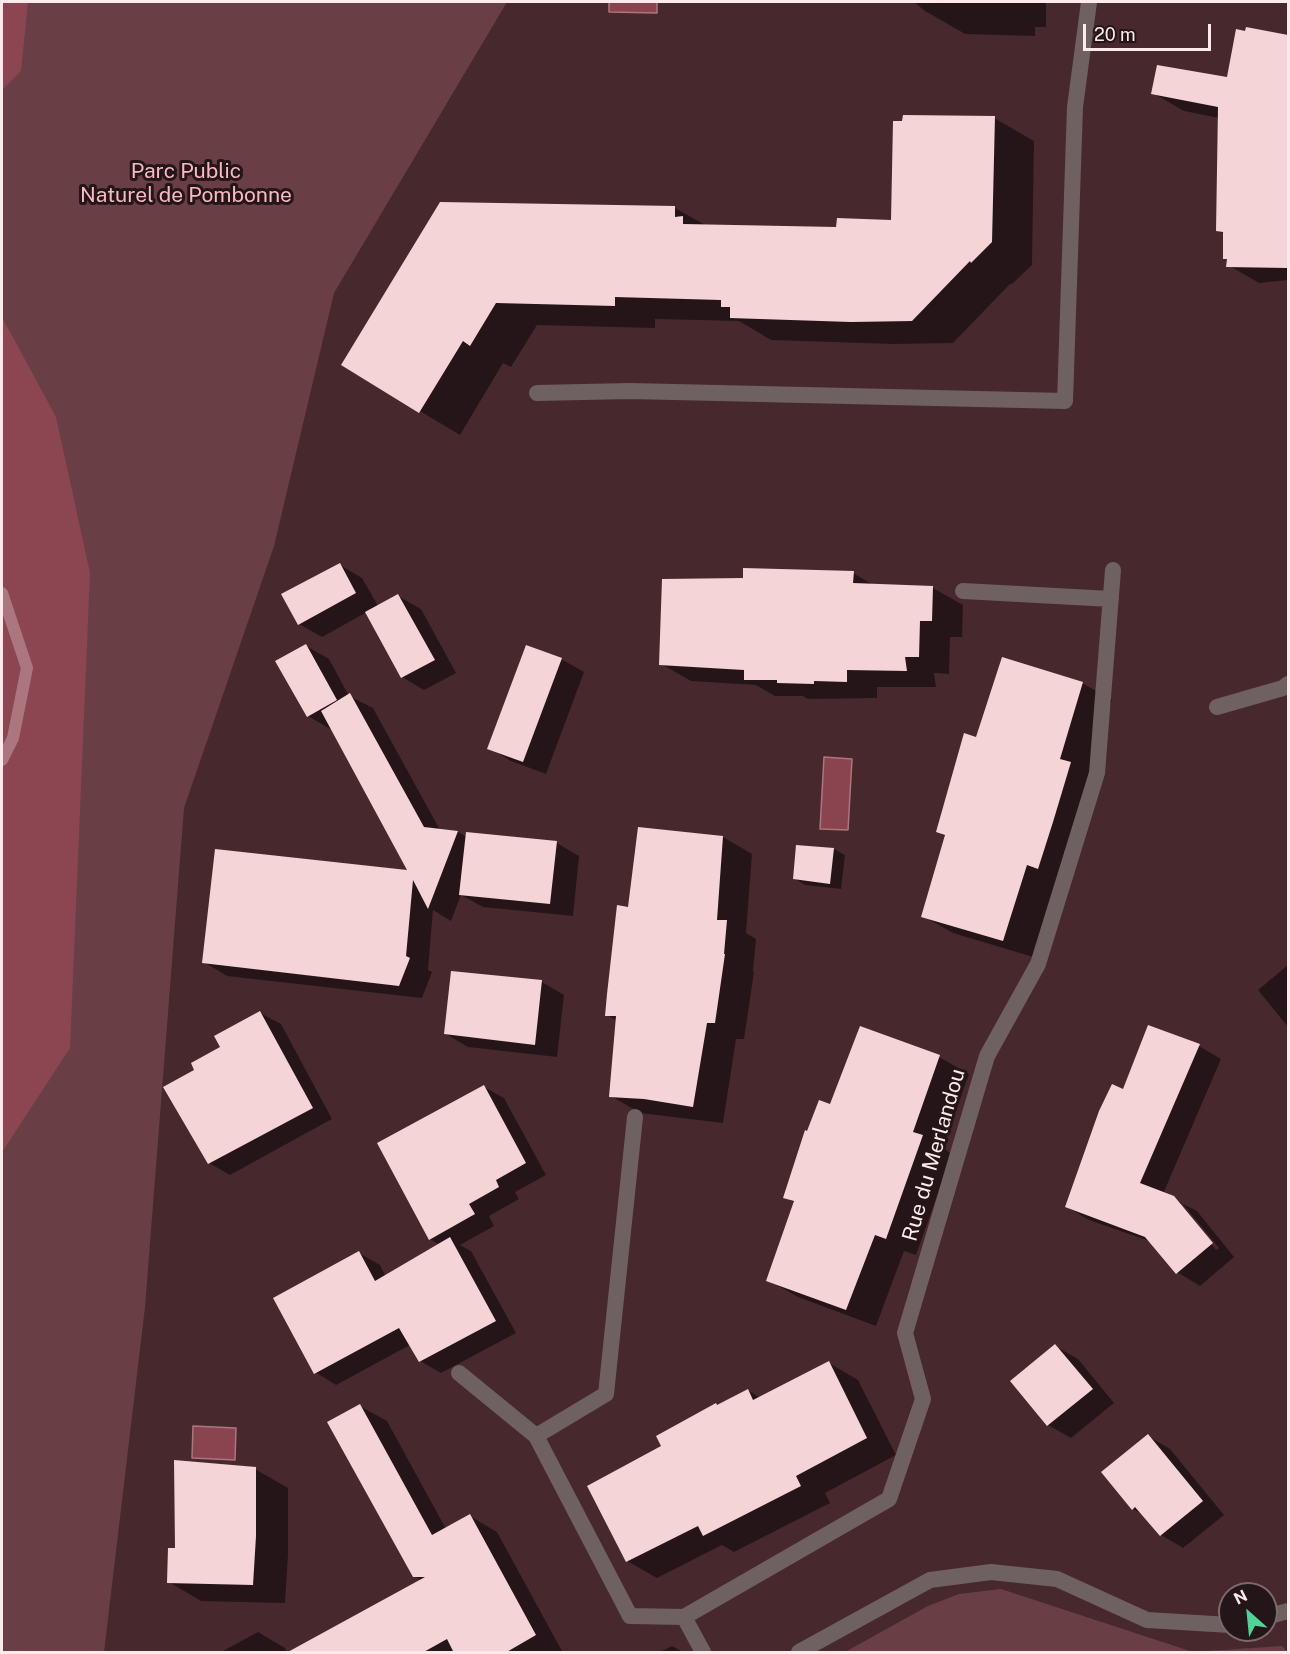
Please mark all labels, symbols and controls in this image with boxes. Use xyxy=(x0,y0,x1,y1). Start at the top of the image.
scale bar xyxy=(1086,12,1214,50)
text: 20 m xyxy=(1094,24,1136,45)
park label: Parc Public Naturel de Pombonne xyxy=(80,159,292,209)
street label: Rue du Merlandou xyxy=(897,1066,971,1244)
north arrow xyxy=(1218,1582,1278,1642)
text: N xyxy=(1231,1586,1250,1609)

